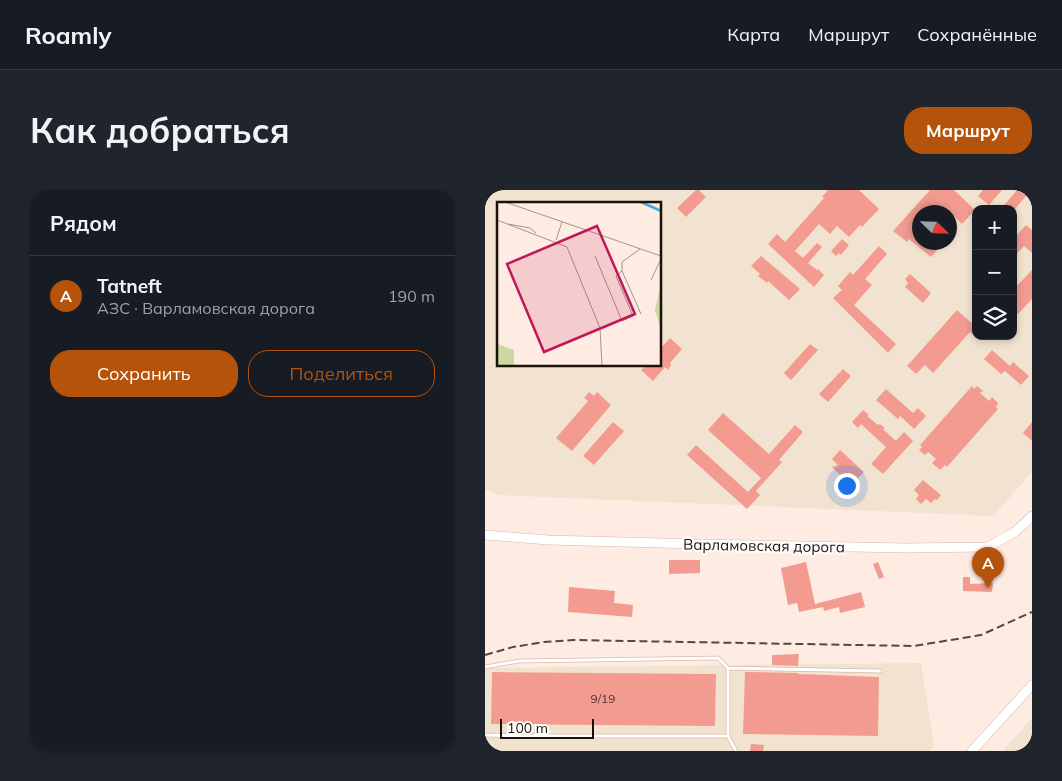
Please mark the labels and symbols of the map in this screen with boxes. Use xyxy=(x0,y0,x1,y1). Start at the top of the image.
inset map xyxy=(497,202,661,366)
north arrow xyxy=(912,205,957,250)
your location xyxy=(834,473,860,499)
street label: Варламовская дорога xyxy=(683,535,845,556)
pin: A xyxy=(972,547,1004,588)
house number: 9/19 xyxy=(590,691,616,706)
scale bar xyxy=(500,716,594,739)

